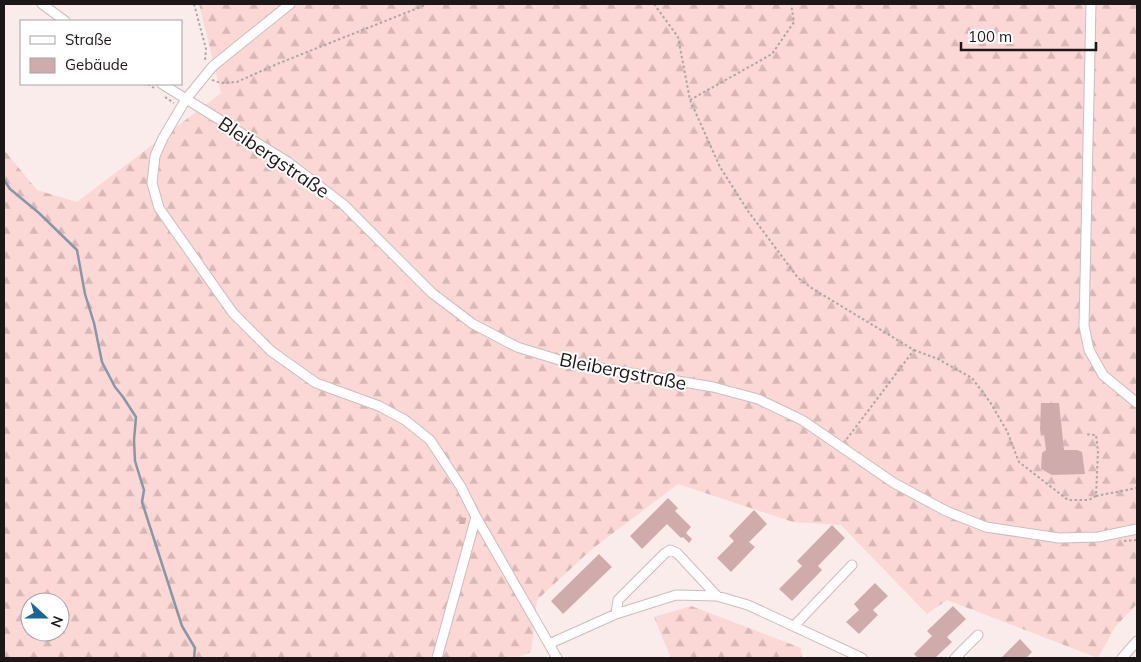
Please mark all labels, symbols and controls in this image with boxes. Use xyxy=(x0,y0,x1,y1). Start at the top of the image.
legend xyxy=(20,20,182,85)
scale bar xyxy=(961,20,1096,52)
text: 100 m xyxy=(968,27,1012,46)
text: Straße xyxy=(65,30,112,49)
text: Gebäude xyxy=(65,55,128,74)
street label: Bleibergstraße xyxy=(214,111,334,203)
street label: Bleibergstraße xyxy=(557,347,689,395)
north arrow xyxy=(20,592,70,642)
text: N xyxy=(47,613,67,630)

